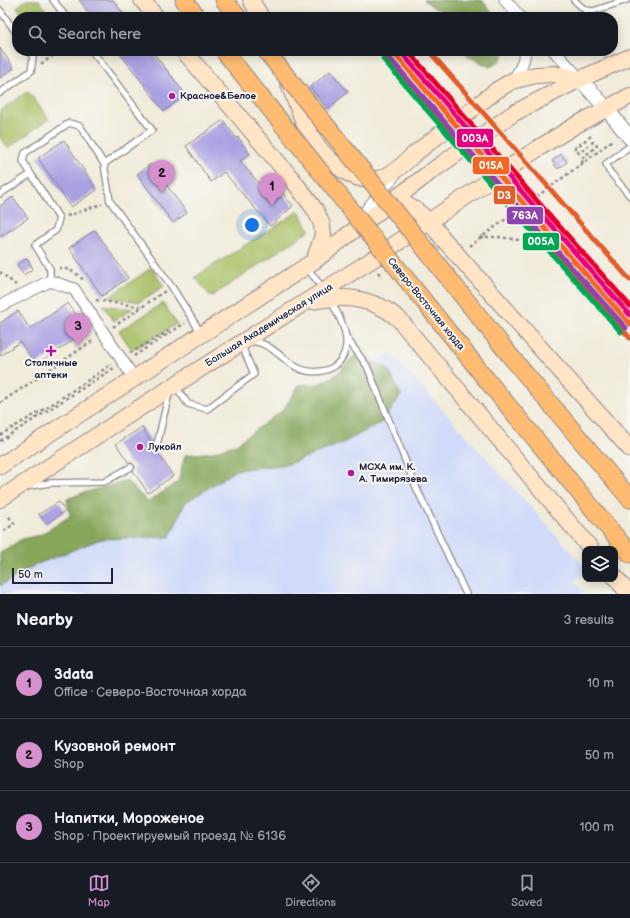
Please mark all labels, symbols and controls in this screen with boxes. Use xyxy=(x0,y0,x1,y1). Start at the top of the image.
search box xyxy=(12,12,618,56)
icon: search xyxy=(26,23,48,45)
text: Search here xyxy=(58,25,141,44)
place label: Красное&Белое xyxy=(180,90,257,102)
marker: Красное&Белое xyxy=(167,91,177,101)
line badge: 003А xyxy=(456,128,494,148)
text: 003А xyxy=(461,132,489,145)
line badge: 015А xyxy=(472,156,510,175)
text: 015А xyxy=(479,159,503,172)
pin: 2 xyxy=(149,160,175,193)
pin: 1 xyxy=(259,173,285,206)
line badge: D3 xyxy=(493,185,516,205)
text: D3 xyxy=(497,189,512,202)
line badge: 763А xyxy=(506,206,544,225)
text: 763А xyxy=(512,209,538,222)
your location xyxy=(242,215,262,235)
line badge: 005А xyxy=(522,232,560,251)
text: 005А xyxy=(528,235,555,248)
street label: Северо-Восточная хорда xyxy=(385,255,467,353)
street label: Большая Академическая улица xyxy=(203,281,335,369)
pin: 3 xyxy=(65,313,91,346)
marker: Столичные аптеки xyxy=(46,346,56,356)
place label: Столичные аптеки xyxy=(25,357,78,381)
place label: Лукойл xyxy=(147,441,182,453)
marker: Лукойл xyxy=(135,442,145,452)
place label: МСХА им. К. А. Тимирязева xyxy=(358,461,428,485)
marker: МСХА им. К. А. Тимирязева xyxy=(346,468,356,478)
map controls xyxy=(582,546,618,582)
button: layers xyxy=(582,546,618,582)
scale bar xyxy=(12,566,113,585)
text: 50 m xyxy=(18,568,43,581)
text: Nearby xyxy=(16,610,73,630)
text: 3 results xyxy=(563,612,614,628)
text: 3data xyxy=(54,665,94,684)
text: 1 xyxy=(26,675,32,691)
text: 10 m xyxy=(587,675,614,691)
text: Office · Северо-Восточная хорда xyxy=(54,684,247,700)
text: Кузовной ремонт xyxy=(54,737,176,756)
text: 2 xyxy=(25,747,33,763)
text: 50 m xyxy=(585,747,614,763)
text: Shop xyxy=(54,756,84,772)
text: Напитки, Мороженое xyxy=(54,809,204,828)
text: 3 xyxy=(25,819,33,835)
text: 100 m xyxy=(579,819,614,835)
text: Shop · Проектируемый проезд № 6136 xyxy=(54,828,286,844)
tab: Map xyxy=(88,872,110,909)
tab: Directions xyxy=(285,872,336,909)
tab: Saved xyxy=(511,872,542,909)

